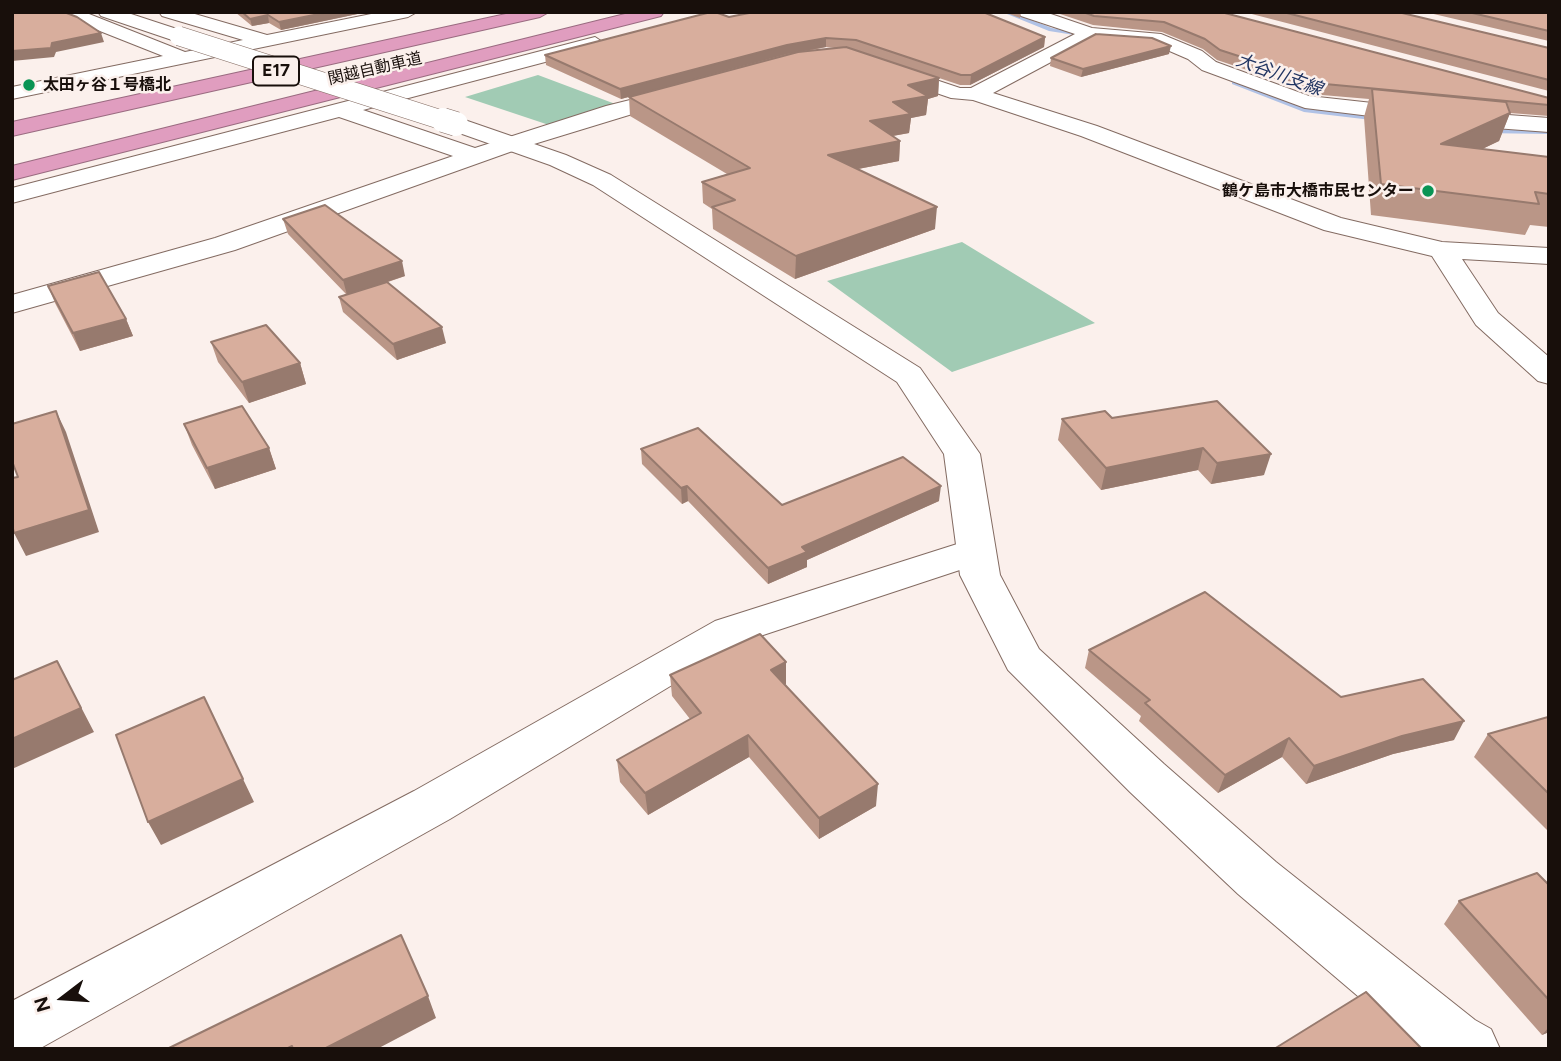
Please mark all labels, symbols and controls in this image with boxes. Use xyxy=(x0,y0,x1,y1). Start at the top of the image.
street label: 関越自動車道 xyxy=(326,49,424,89)
water label: 大谷川支線 xyxy=(1233,49,1325,101)
road number: E17 xyxy=(253,56,299,86)
place label: 太田ヶ谷１号橋北 xyxy=(43,75,171,95)
marker: 太田ヶ谷１号橋北 xyxy=(21,77,37,93)
place label: 鶴ケ島市大橋市民センター xyxy=(1222,181,1414,201)
marker: 鶴ケ島市大橋市民センター xyxy=(1420,183,1436,199)
north arrow xyxy=(28,963,98,1033)
text: N xyxy=(29,994,56,1015)

